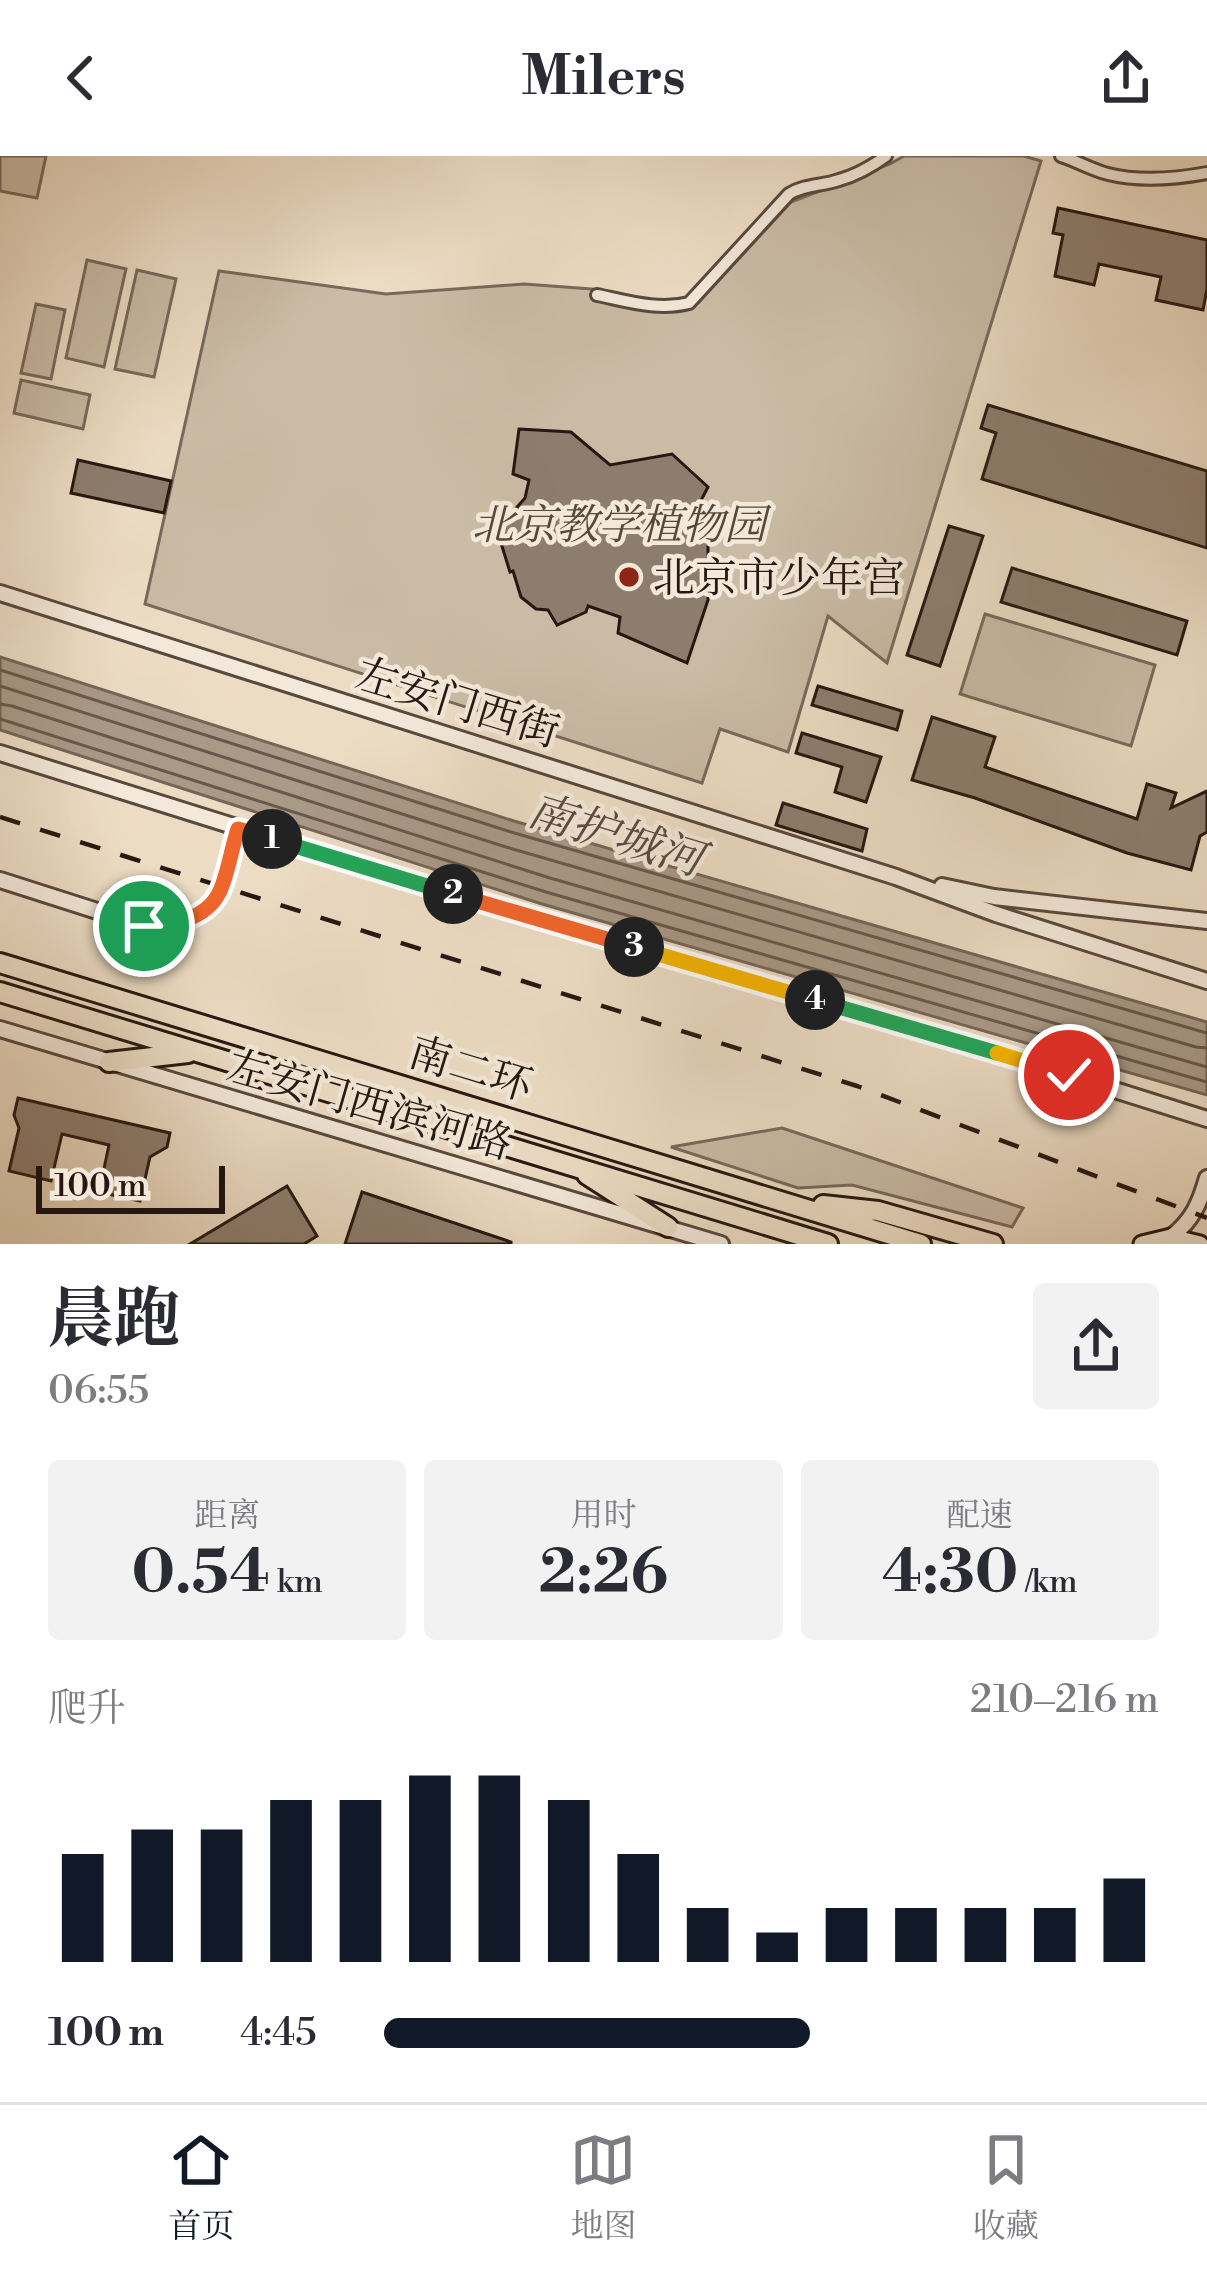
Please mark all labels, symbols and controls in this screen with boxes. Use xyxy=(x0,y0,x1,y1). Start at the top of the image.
text: Milers xyxy=(521,44,686,112)
icon: back xyxy=(48,45,114,111)
icon: share xyxy=(1093,45,1159,111)
park label: 北京教学植物园 xyxy=(472,500,772,553)
place label: 北京市少年宫 xyxy=(653,553,905,606)
marker: 北京市少年宫 xyxy=(616,564,642,590)
street label: 左安门西街 xyxy=(349,648,565,760)
water label: 南护城河 xyxy=(521,783,716,892)
pin: 1 xyxy=(242,809,302,869)
text: 1 xyxy=(264,818,280,859)
pin: 2 xyxy=(423,864,483,924)
text: 2 xyxy=(443,873,463,914)
pin xyxy=(93,875,195,977)
icon: arrive xyxy=(111,893,177,959)
pin: 3 xyxy=(604,917,664,977)
text: 3 xyxy=(624,926,644,967)
pin: 4 xyxy=(785,970,845,1030)
text: 4 xyxy=(804,979,826,1020)
pin xyxy=(1018,1024,1120,1126)
street label: 南二环 xyxy=(402,1027,538,1114)
street label: 左安门西滨河路 xyxy=(221,1040,518,1172)
icon: check xyxy=(1036,1042,1102,1108)
scale bar xyxy=(36,1160,225,1213)
text: 100 m xyxy=(54,1166,147,1207)
text: 晨跑 xyxy=(48,1280,180,1363)
button: share xyxy=(1033,1283,1159,1409)
text: 06:55 xyxy=(48,1367,149,1416)
text: 距离 xyxy=(194,1496,260,1537)
text: 用时 xyxy=(570,1496,636,1537)
text: 配速 xyxy=(947,1496,1013,1537)
text: 0.54 xyxy=(131,1537,270,1612)
text: 2:26 xyxy=(539,1537,668,1612)
text: 4:30 xyxy=(882,1537,1018,1612)
text: km xyxy=(270,1562,323,1603)
text: /km xyxy=(1018,1562,1078,1603)
text: 210–216 m xyxy=(970,1676,1159,1725)
text: 爬升 xyxy=(48,1685,126,1734)
text: 100 m xyxy=(48,2009,164,2058)
text: 4:45 xyxy=(240,2009,317,2058)
tab: 首页 xyxy=(168,2127,234,2248)
tab: 地图 xyxy=(570,2127,636,2248)
tab: 收藏 xyxy=(973,2127,1039,2248)

